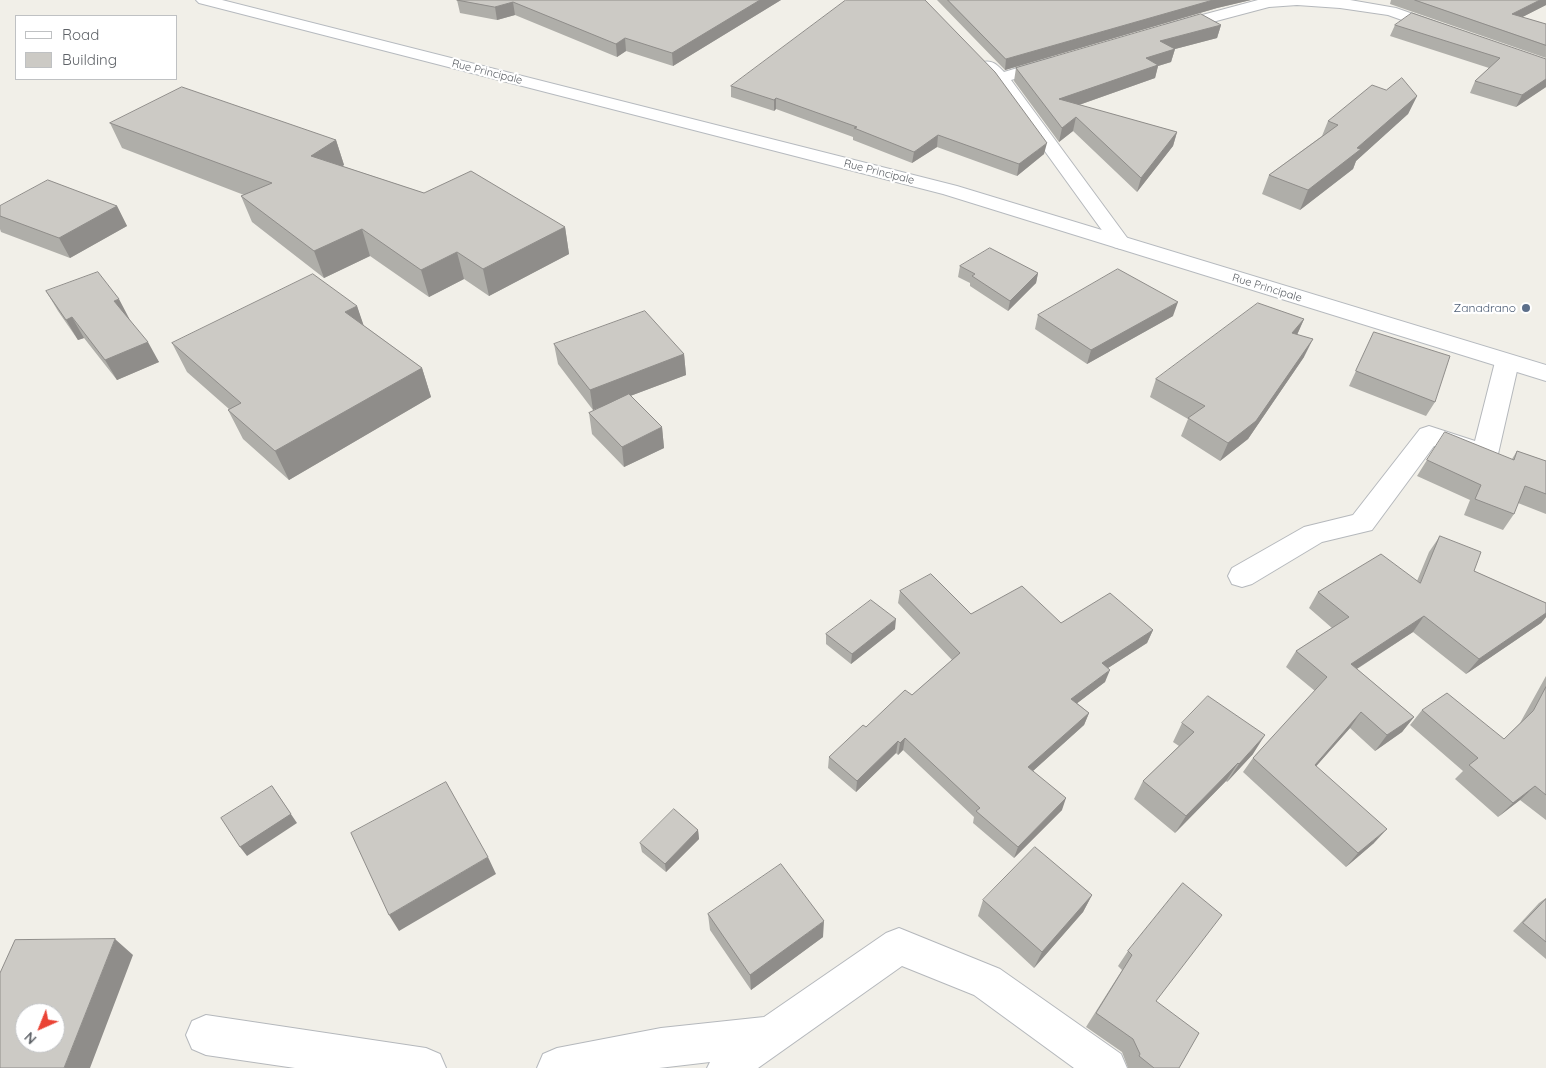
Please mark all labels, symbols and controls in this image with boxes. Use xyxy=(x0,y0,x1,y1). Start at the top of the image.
legend xyxy=(15,15,178,80)
text: Road xyxy=(62,25,99,44)
text: Building xyxy=(62,50,117,69)
street label: Rue Principale xyxy=(450,57,524,87)
street label: Rue Principale xyxy=(842,157,916,187)
street label: Rue Principale xyxy=(1231,271,1303,305)
place label: Zanadrano xyxy=(1454,301,1516,315)
marker: Zanadrano xyxy=(1520,302,1532,314)
north arrow xyxy=(15,1003,65,1053)
text: N xyxy=(20,1028,40,1048)

